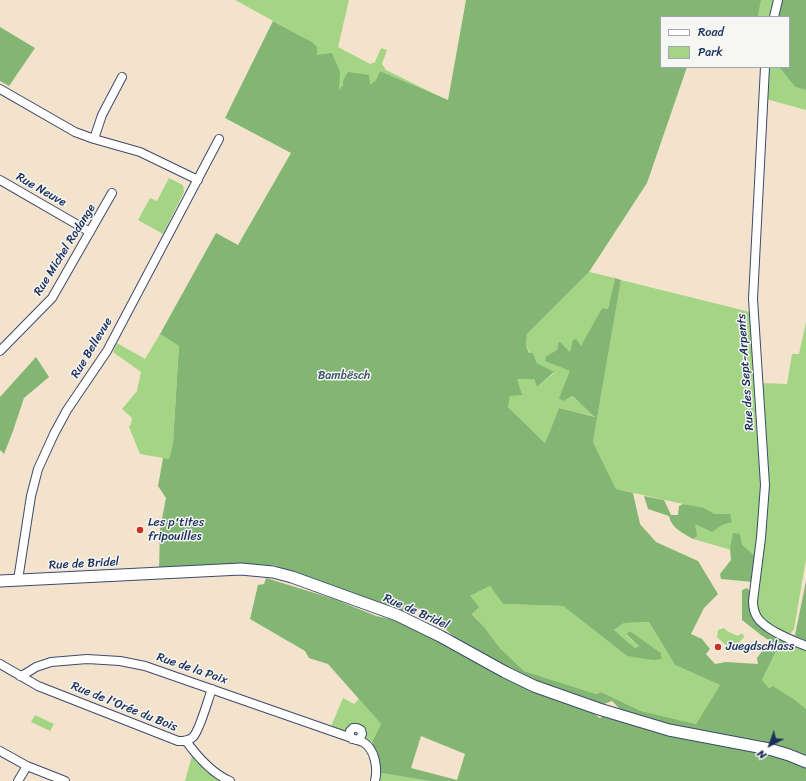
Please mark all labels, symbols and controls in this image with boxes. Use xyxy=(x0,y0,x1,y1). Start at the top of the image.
legend xyxy=(660,16,790,68)
text: Road xyxy=(698,21,724,43)
text: Park xyxy=(698,41,723,63)
street label: Rue Neuve xyxy=(13,170,69,210)
street label: Rue Michel Rodange xyxy=(31,202,99,298)
street label: Rue des Sept-Arpents xyxy=(735,313,757,431)
street label: Rue Bellevue xyxy=(68,315,116,381)
park label: Bambësch xyxy=(318,369,370,383)
place label: Les p'tites fripouilles xyxy=(148,516,204,544)
marker: Les p'tites fripouilles xyxy=(135,525,145,535)
street label: Rue de Bridel xyxy=(49,555,119,573)
street label: Rue de Bridel xyxy=(381,591,451,633)
place label: Juegdschlass xyxy=(726,640,794,654)
marker: Juegdschlass xyxy=(713,642,723,652)
street label: Rue de la Paix xyxy=(155,650,229,688)
street label: Rue de l'Orée du Bois xyxy=(69,679,179,735)
north arrow xyxy=(750,725,790,765)
text: N xyxy=(753,745,771,764)

